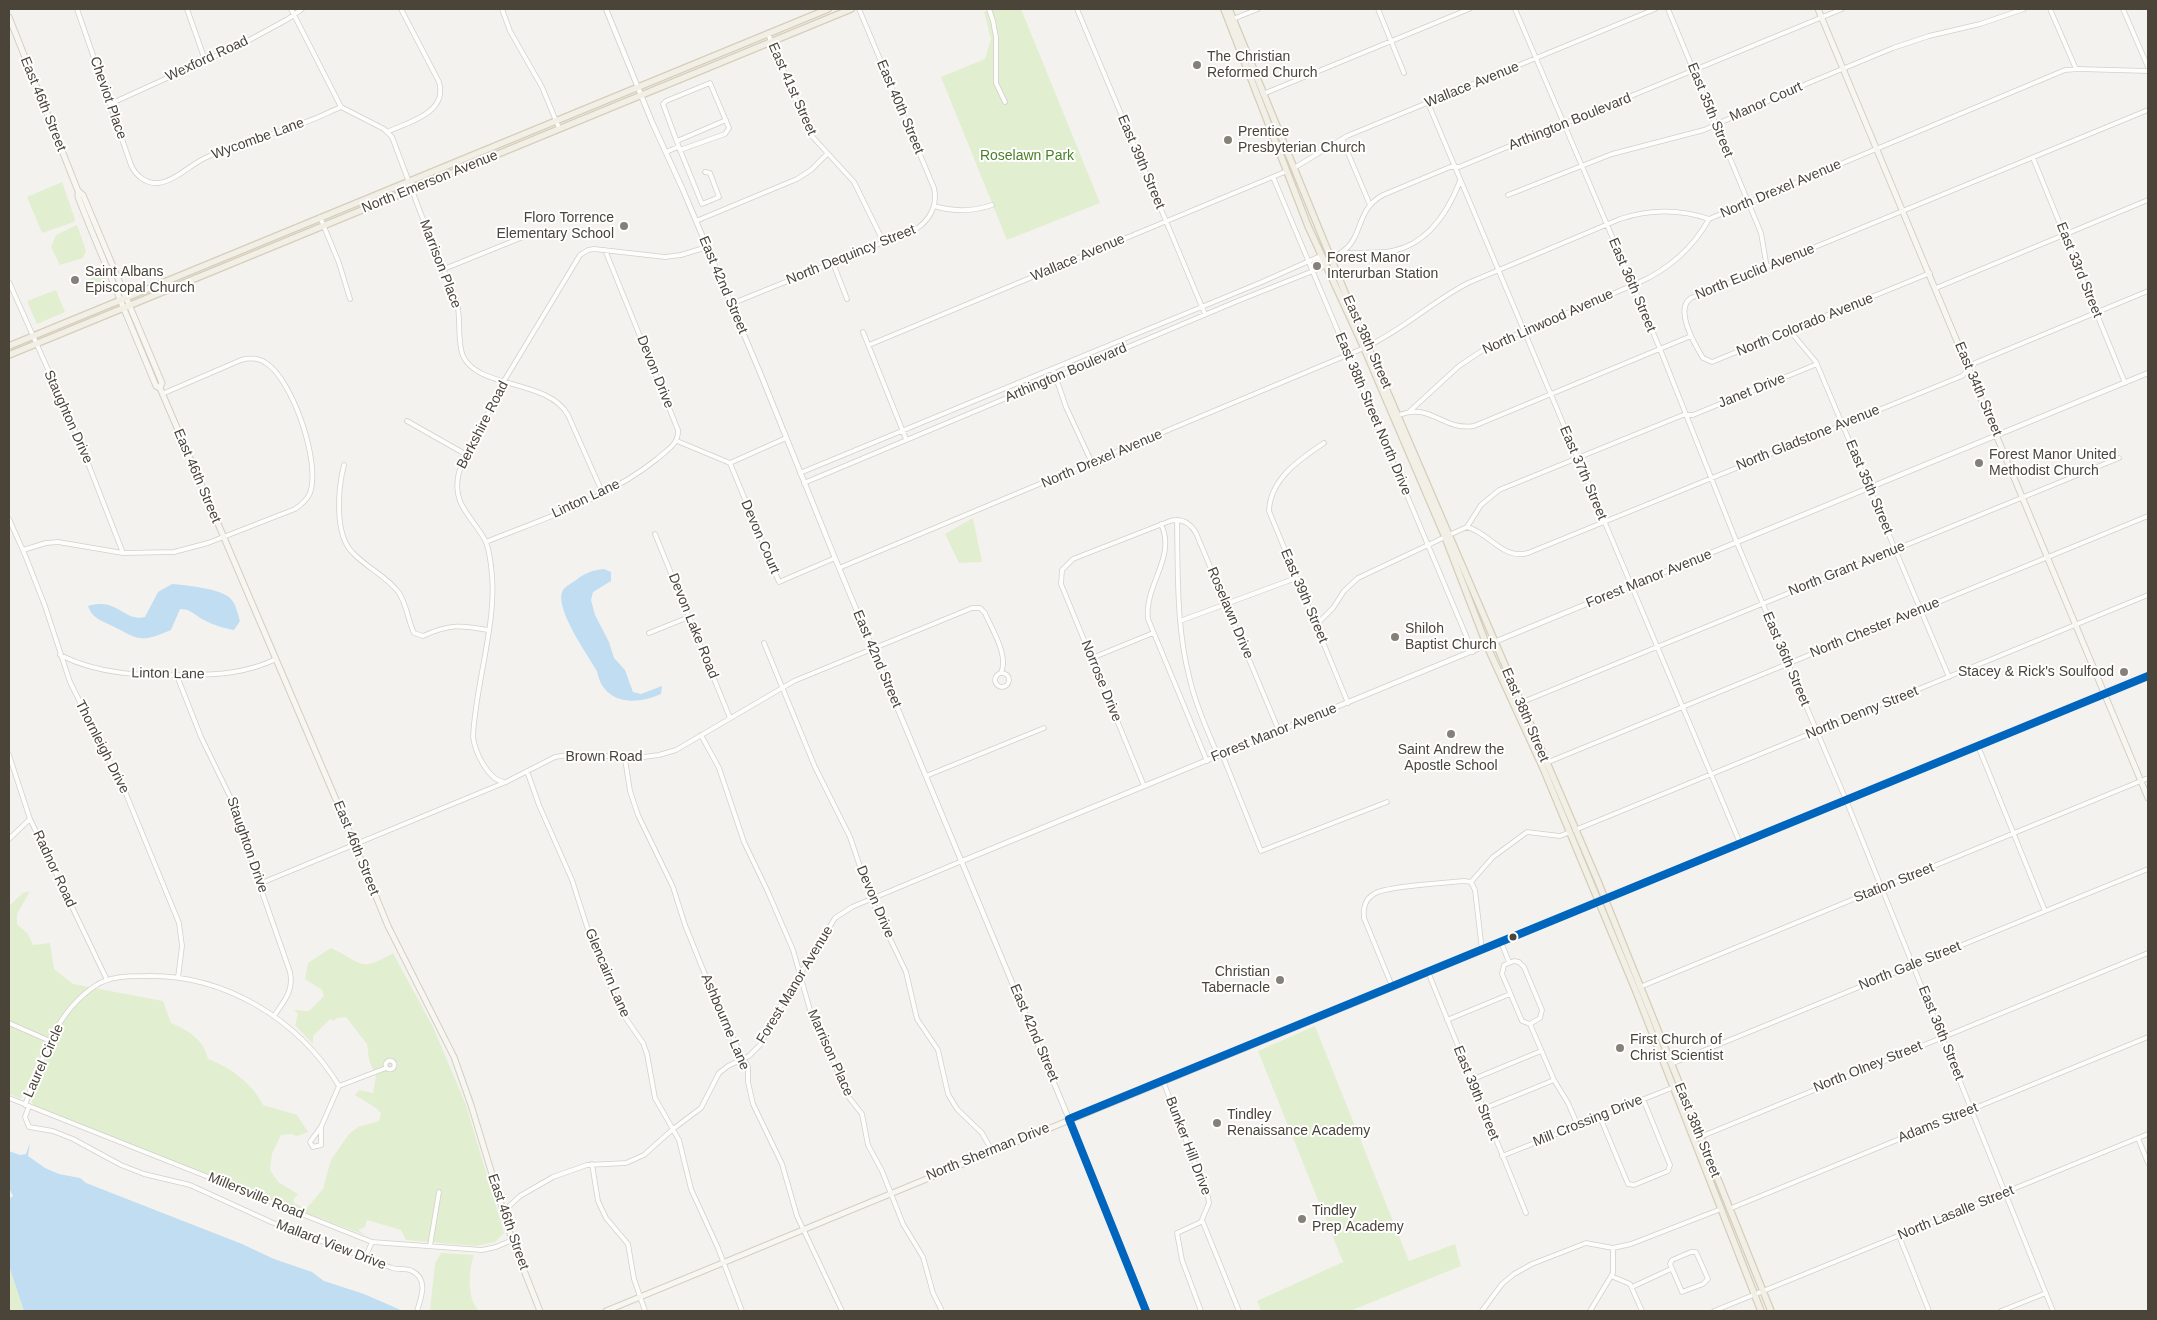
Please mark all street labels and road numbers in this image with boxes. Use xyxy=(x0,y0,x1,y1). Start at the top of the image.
street label: Wexford Road xyxy=(163,33,251,85)
street label: East 41st Street xyxy=(764,40,820,138)
street label: East 46th Street xyxy=(16,54,70,154)
street label: Cheviot Place xyxy=(86,54,130,142)
street label: East 40th Street xyxy=(873,58,927,156)
street label: Wallace Avenue xyxy=(1422,58,1522,112)
street label: East 35th Street xyxy=(1683,60,1737,160)
street label: Manor Court xyxy=(1727,79,1805,125)
street label: Arthington Boulevard xyxy=(1506,90,1634,154)
street label: East 39th Street xyxy=(1114,113,1168,211)
street label: Wycombe Lane xyxy=(209,114,307,164)
street label: North Emerson Avenue xyxy=(360,147,500,217)
street label: North Drexel Avenue xyxy=(1718,156,1844,222)
street label: Marrison Place xyxy=(415,217,465,311)
street label: East 33rd Street xyxy=(2052,220,2106,320)
street label: North Dequincy Street xyxy=(784,221,918,289)
street label: Wallace Avenue xyxy=(1029,231,1127,285)
street label: East 42nd Street xyxy=(695,234,751,336)
street label: East 36th Street xyxy=(1605,236,1659,334)
street label: North Euclid Avenue xyxy=(1693,240,1817,304)
street label: North Linwood Avenue xyxy=(1480,286,1616,358)
street label: North Colorado Avenue xyxy=(1734,290,1876,360)
street label: East 38th Street xyxy=(1339,293,1395,391)
street label: East 38th Street North Drive xyxy=(1331,330,1415,498)
street label: Devon Drive xyxy=(633,333,677,411)
street label: Arthington Boulevard xyxy=(1003,340,1129,406)
street label: East 34th Street xyxy=(1951,340,2005,438)
street label: Staughton Drive xyxy=(40,368,96,466)
street label: Janet Drive xyxy=(1716,370,1788,412)
street label: Berkshire Road xyxy=(454,378,512,472)
street label: North Gladstone Avenue xyxy=(1734,402,1882,474)
street label: East 37th Street xyxy=(1556,424,1610,522)
street label: North Drexel Avenue xyxy=(1039,426,1165,492)
street label: East 46th Street xyxy=(170,427,224,525)
street label: East 35th Street xyxy=(1842,438,1896,536)
street label: Linton Lane xyxy=(549,476,623,522)
street label: Devon Court xyxy=(737,498,783,576)
street label: North Grant Avenue xyxy=(1786,538,1908,600)
street label: Forest Manor Avenue xyxy=(1584,546,1714,612)
street label: East 39th Street xyxy=(1277,547,1331,645)
street label: Roselawn Drive xyxy=(1203,565,1257,661)
street label: Devon Lake Road xyxy=(664,571,722,681)
street label: North Chester Avenue xyxy=(1808,594,1942,662)
street label: East 42nd Street xyxy=(849,608,905,710)
street label: East 36th Street xyxy=(1759,610,1813,708)
street label: Norrose Drive xyxy=(1077,638,1125,724)
street label: Linton Lane xyxy=(131,665,205,683)
street label: East 38th Street xyxy=(1498,666,1552,764)
street label: North Denny Street xyxy=(1803,683,1921,743)
street label: Thornleigh Drive xyxy=(71,697,133,797)
street label: Forest Manor Avenue xyxy=(1209,700,1339,766)
street label: Brown Road xyxy=(565,749,643,765)
street label: Staughton Drive xyxy=(223,795,271,895)
street label: East 46th Street xyxy=(329,798,383,898)
street label: Radnor Road xyxy=(29,828,79,910)
street label: Station Street xyxy=(1852,859,1936,907)
street label: Devon Drive xyxy=(852,863,898,941)
street label: Forest Manor Avenue xyxy=(753,923,837,1047)
street label: Glencairn Lane xyxy=(581,926,633,1020)
street label: North Gale Street xyxy=(1856,938,1964,994)
street label: Ashbourne Lane xyxy=(697,971,753,1073)
street label: East 42nd Street xyxy=(1006,982,1062,1084)
street label: East 36th Street xyxy=(1914,983,1968,1083)
street label: Marrison Place xyxy=(803,1007,857,1099)
street label: Laurel Circle xyxy=(20,1022,68,1100)
street label: North Olney Street xyxy=(1811,1037,1925,1097)
street label: East 39th Street xyxy=(1449,1043,1503,1143)
street label: East 38th Street xyxy=(1670,1080,1724,1180)
street label: Mill Crossing Drive xyxy=(1531,1091,1645,1151)
street label: Bunker Hill Drive xyxy=(1161,1094,1215,1198)
street label: Adams Street xyxy=(1896,1099,1980,1147)
street label: North Sherman Drive xyxy=(924,1120,1052,1184)
street label: Millersville Road xyxy=(206,1169,306,1223)
street label: East 46th Street xyxy=(484,1172,532,1272)
street label: North Lasalle Street xyxy=(1895,1182,2017,1244)
street label: Mallard View Drive xyxy=(274,1216,388,1274)

